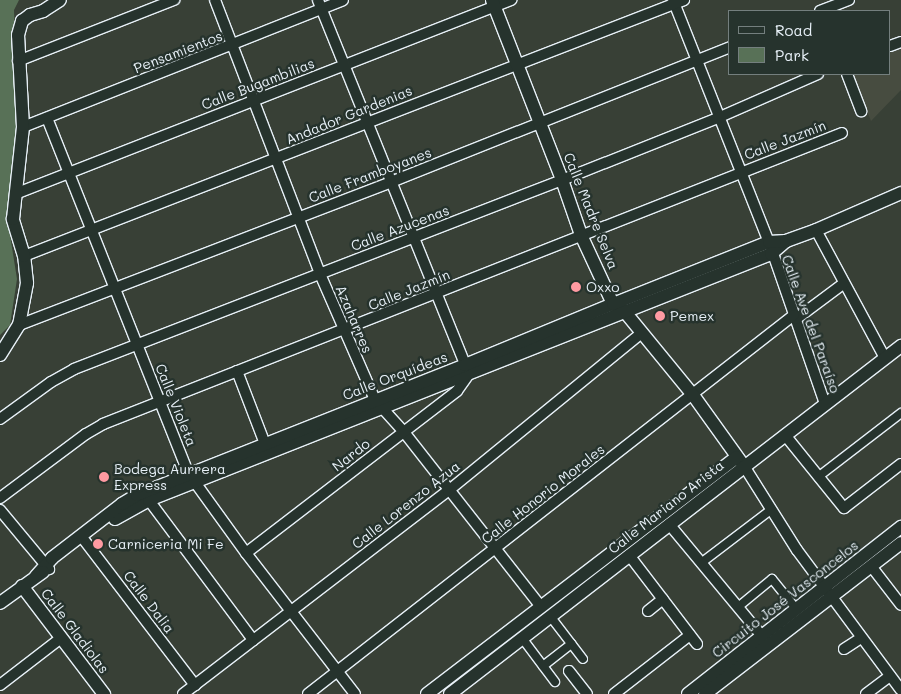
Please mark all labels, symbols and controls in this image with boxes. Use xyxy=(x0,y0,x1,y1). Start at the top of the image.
legend xyxy=(728,10,891,75)
text: Road xyxy=(775,20,812,40)
street label: Pensamientos xyxy=(131,27,225,77)
text: Park xyxy=(775,45,809,65)
street label: Calle Bugambilias xyxy=(199,55,317,113)
street label: Andador Gardenias xyxy=(283,82,415,148)
street label: Calle Jazmín xyxy=(742,117,828,163)
street label: Calle Framboyanes xyxy=(306,144,434,206)
street label: Calle Madre Selva xyxy=(560,150,622,272)
street label: Calle Azucenas xyxy=(348,201,452,255)
street label: Calle Ave del Paraíso xyxy=(778,253,844,395)
street label: Calle Jazmín xyxy=(366,266,452,314)
place label: Oxxo xyxy=(586,279,620,295)
marker: Oxxo xyxy=(570,281,582,293)
street label: Azaharres xyxy=(332,282,376,356)
place label: Pemex xyxy=(670,308,714,324)
marker: Pemex xyxy=(654,310,666,322)
street label: Calle Orquídeas xyxy=(340,348,450,404)
street label: Calle Violeta xyxy=(152,361,200,449)
street label: Nardo xyxy=(329,435,373,475)
street label: Calle Honorio Morales xyxy=(478,441,608,547)
street label: Calle Mariano Arista xyxy=(605,457,727,557)
street label: Calle Lorenzo Azua xyxy=(349,458,463,552)
place label: Bodega Aurrera Express xyxy=(114,461,226,494)
marker: Bodega Aurrera Express xyxy=(98,471,110,483)
place label: Carniceria Mi Fe xyxy=(108,536,224,552)
street label: Circuito José Vasconcelos xyxy=(709,537,861,661)
marker: Carniceria Mi Fe xyxy=(92,538,104,550)
street label: Calle Dalia xyxy=(120,567,178,637)
street label: Calle Gladiolas xyxy=(38,585,112,677)

